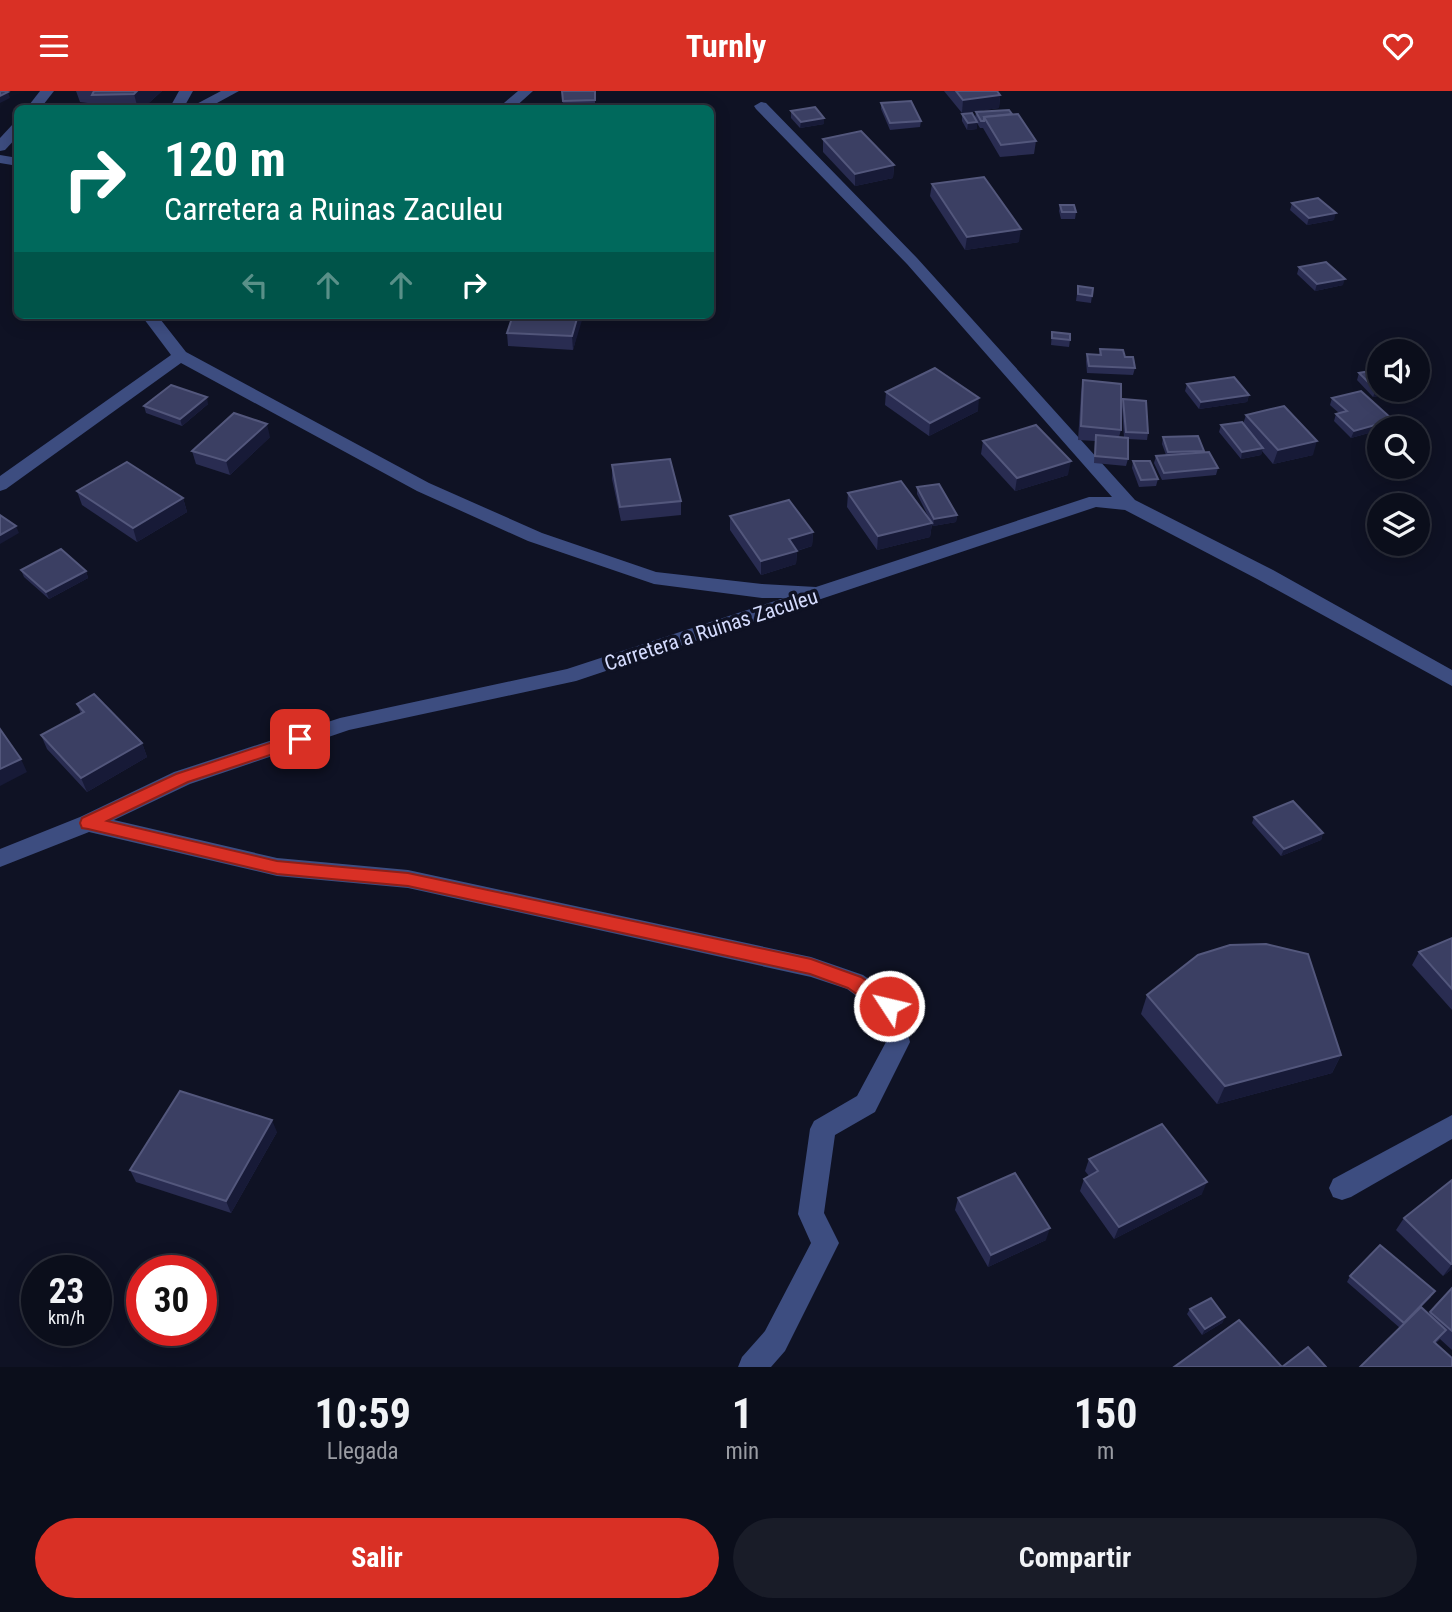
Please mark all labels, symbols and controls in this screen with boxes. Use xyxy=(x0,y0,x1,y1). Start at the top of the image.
icon: menu xyxy=(35,27,73,65)
text: Turnly xyxy=(686,27,766,65)
icon: heart xyxy=(1379,27,1417,65)
text: 120 m xyxy=(164,131,286,188)
icon: right xyxy=(49,133,140,224)
text: Carretera a Ruinas Zaculeu xyxy=(164,190,503,228)
icon: left xyxy=(236,266,274,304)
icon: ahead xyxy=(309,266,347,304)
icon: ahead xyxy=(382,266,420,304)
icon: right xyxy=(455,266,493,304)
map controls xyxy=(1367,339,1430,556)
button: sound xyxy=(1367,339,1430,402)
button: search xyxy=(1367,416,1430,479)
button: layers xyxy=(1367,493,1430,556)
street label: Carretera a Ruinas Zaculeu xyxy=(601,584,821,676)
pin xyxy=(270,709,330,769)
icon: arrive xyxy=(281,720,319,758)
position arrow xyxy=(852,969,926,1043)
speed limit sign: 30 xyxy=(126,1255,217,1346)
text: 23 xyxy=(49,1271,84,1312)
text: km/h xyxy=(48,1307,85,1328)
text: 10:59 xyxy=(315,1389,411,1438)
text: 1 xyxy=(732,1389,753,1438)
text: 150 xyxy=(1074,1389,1137,1438)
text: Llegada xyxy=(327,1438,399,1465)
text: min xyxy=(725,1438,759,1465)
text: m xyxy=(1097,1438,1114,1465)
button: Salir xyxy=(35,1518,719,1598)
button: Compartir xyxy=(733,1518,1417,1598)

